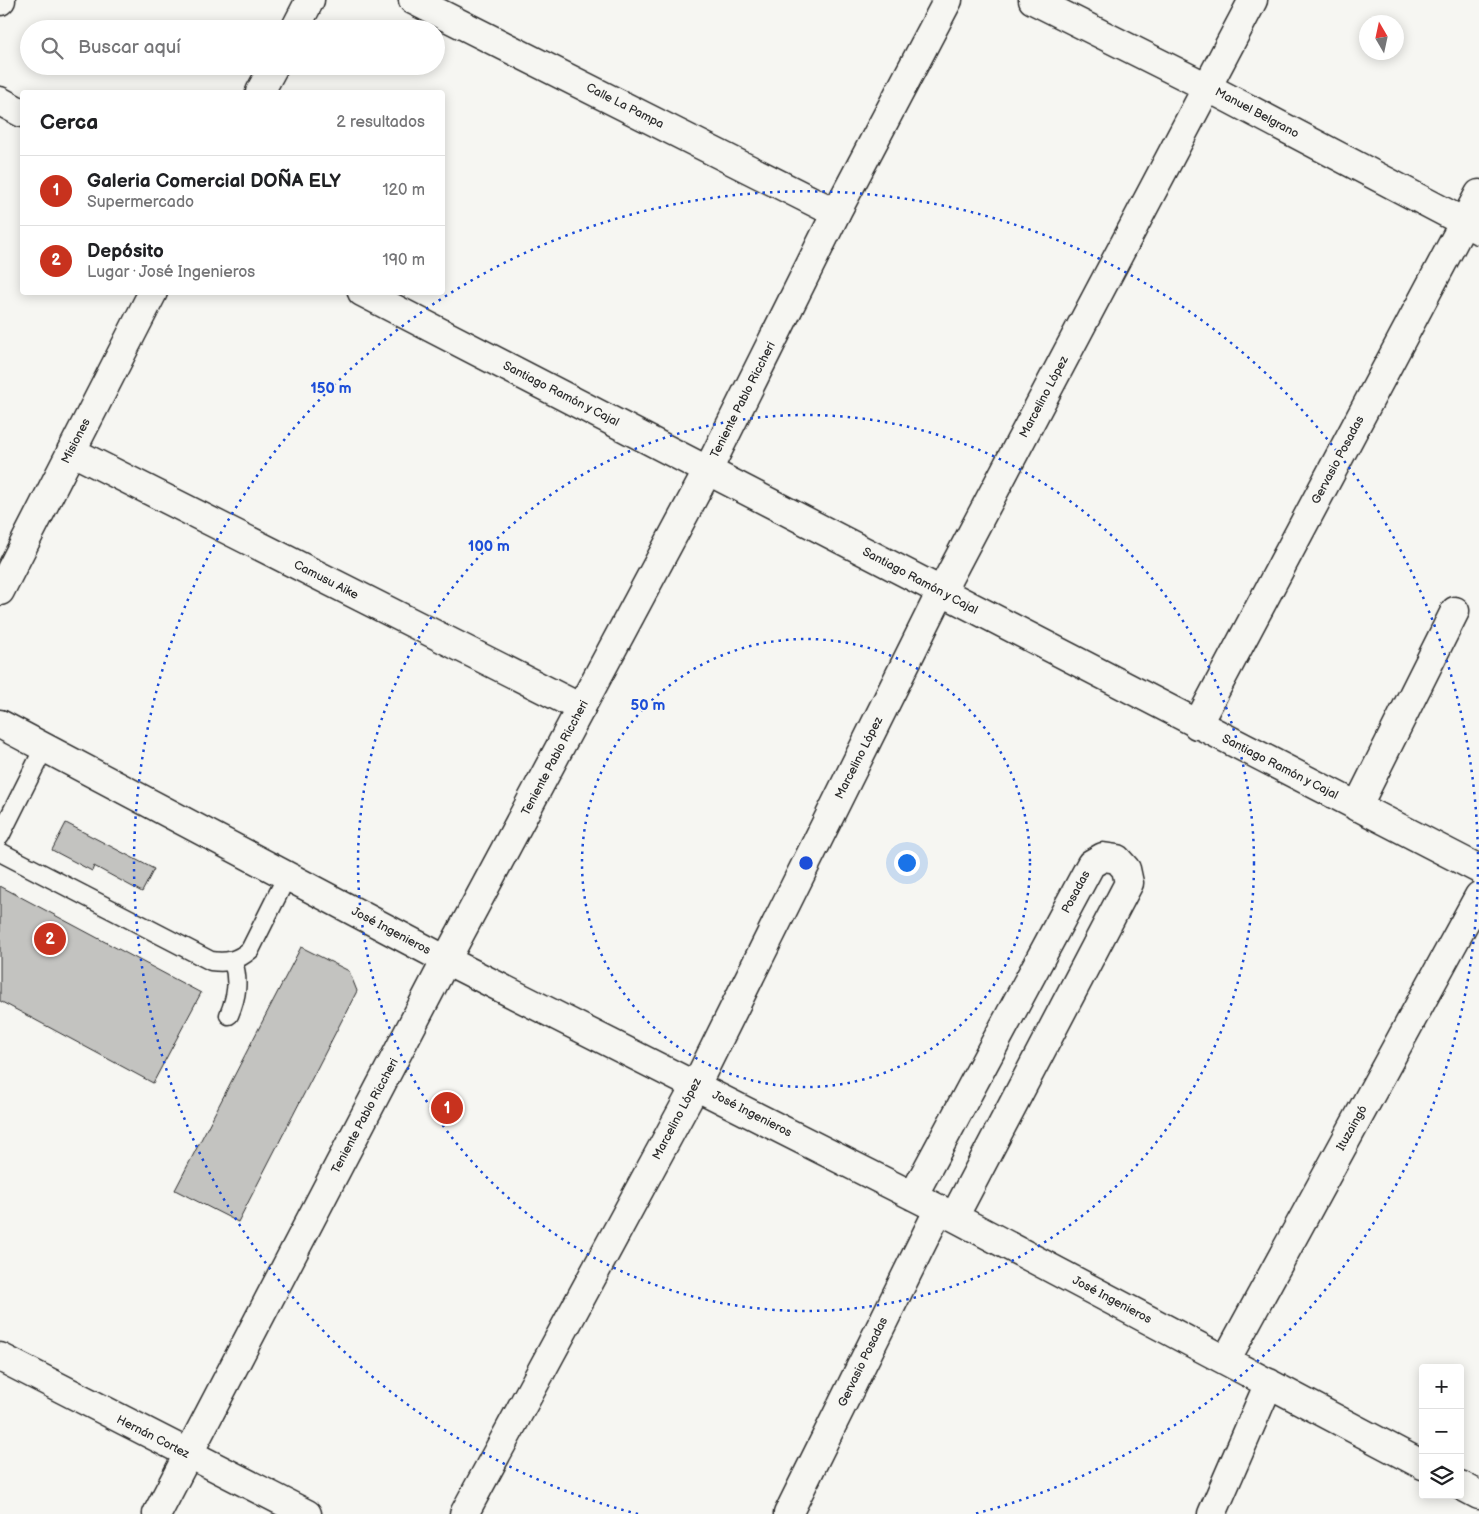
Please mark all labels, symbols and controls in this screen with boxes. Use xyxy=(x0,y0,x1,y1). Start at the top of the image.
north arrow xyxy=(1359,15,1404,60)
search box xyxy=(20,20,445,75)
icon: search xyxy=(38,34,66,62)
text: Buscar aquí xyxy=(78,36,181,59)
street label: Calle La Pampa xyxy=(584,80,666,132)
street label: Manuel Belgrano xyxy=(1212,85,1302,142)
text: Cerca xyxy=(40,110,98,135)
text: 2 resultados xyxy=(336,113,425,132)
text: Galeria Comercial DOÑA ELY xyxy=(87,170,341,193)
text: 1 xyxy=(53,181,59,200)
text: 120 m xyxy=(382,181,425,200)
text: Supermercado xyxy=(87,193,194,212)
text: Depósito xyxy=(87,240,164,263)
text: 2 xyxy=(51,251,61,270)
text: 190 m xyxy=(383,251,425,270)
text: Lugar · José Ingenieros xyxy=(87,263,255,282)
street label: Teniente Pablo Riccheri xyxy=(707,339,779,461)
street label: Marcelino López xyxy=(1016,353,1072,440)
street label: Santiago Ramón y Cajal xyxy=(500,358,622,430)
text: 150 m xyxy=(310,379,352,398)
street label: Gervasio Posadas xyxy=(1308,413,1368,507)
street label: Misiones xyxy=(58,416,94,466)
text: 100 m xyxy=(468,537,510,556)
street label: Santiago Ramón y Cajal xyxy=(860,544,980,618)
street label: Camusu Aike xyxy=(291,557,361,603)
text: 50 m xyxy=(631,696,666,715)
street label: Teniente Pablo Riccheri xyxy=(518,698,592,818)
street label: Marcelino López xyxy=(832,714,886,802)
street label: Santiago Ramón y Cajal xyxy=(1219,731,1341,803)
your location xyxy=(894,850,920,876)
centre of rings xyxy=(797,854,815,872)
street label: Posadas xyxy=(1059,868,1093,916)
street label: José Ingenieros xyxy=(349,904,433,958)
pin: 2 xyxy=(34,920,66,958)
street label: Teniente Pablo Riccheri xyxy=(328,1056,402,1176)
street label: Marcelino López xyxy=(649,1075,705,1162)
street label: José Ingenieros xyxy=(710,1087,794,1141)
pin: 1 xyxy=(431,1089,463,1127)
street label: Ituzaingó xyxy=(1333,1102,1371,1153)
street label: José Ingenieros xyxy=(1070,1273,1154,1327)
street label: Gervasio Posadas xyxy=(835,1315,891,1409)
map controls xyxy=(1419,1364,1464,1499)
button: + xyxy=(1419,1364,1464,1409)
button: − xyxy=(1419,1409,1464,1454)
street label: Hernán Cortez xyxy=(114,1412,192,1462)
button: layers xyxy=(1419,1454,1464,1499)

